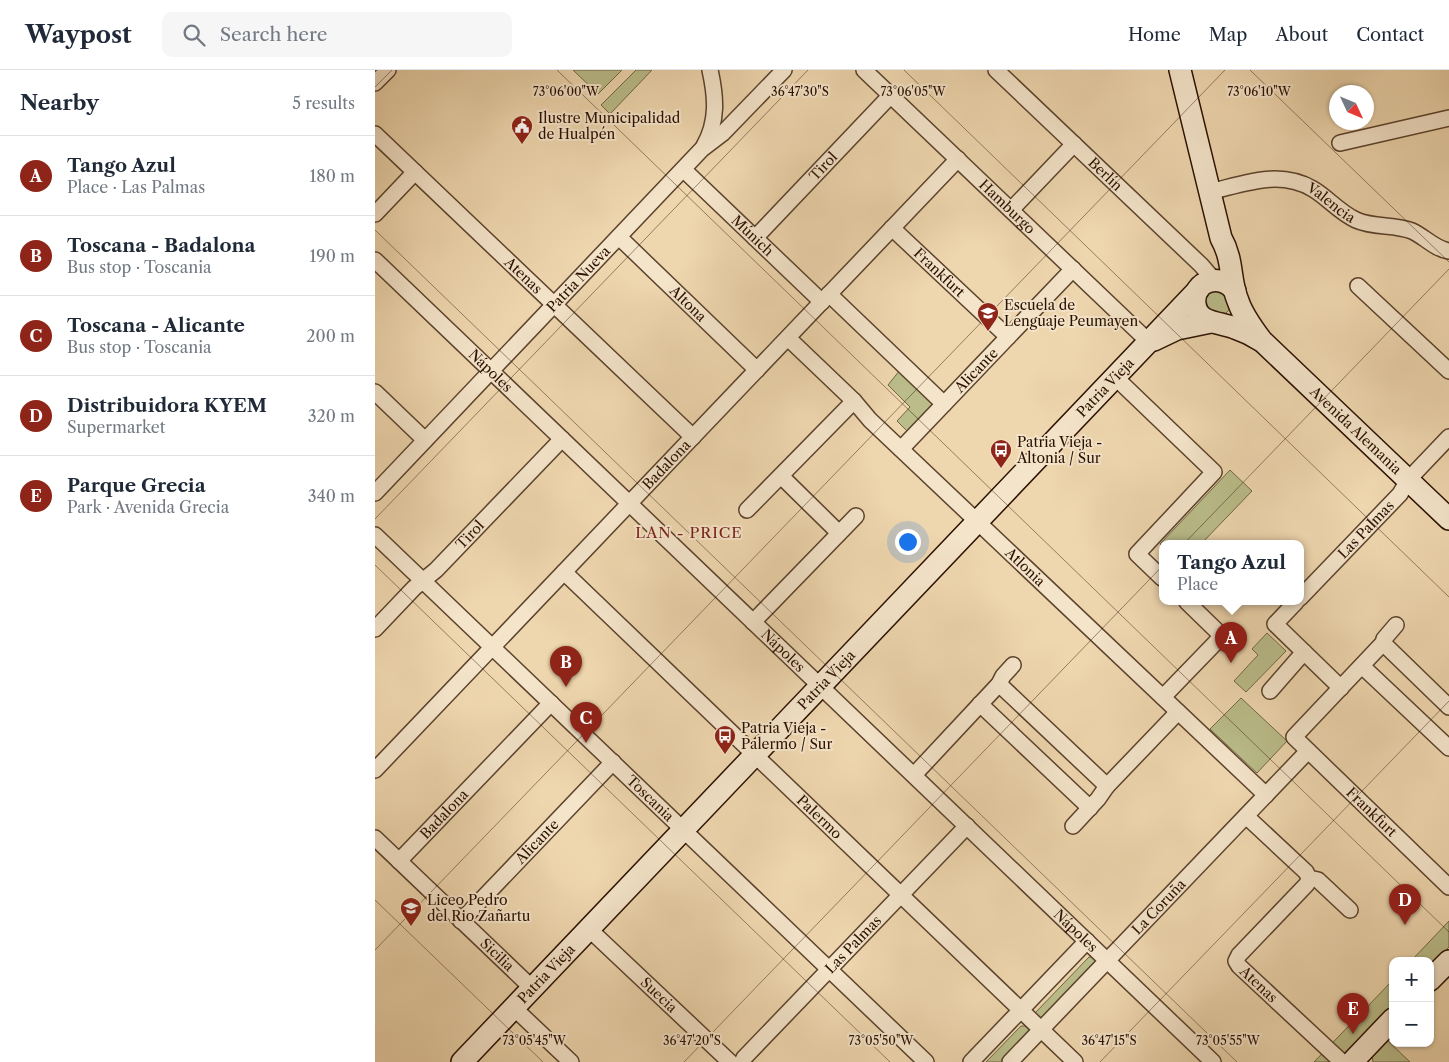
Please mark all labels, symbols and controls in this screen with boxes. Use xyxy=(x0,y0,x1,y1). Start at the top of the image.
search box xyxy=(162,12,512,57)
text: Waypost xyxy=(25,20,132,49)
icon: search xyxy=(180,21,208,49)
text: Search here xyxy=(220,23,327,46)
text: Home xyxy=(1128,24,1181,46)
text: Map xyxy=(1209,24,1247,46)
text: About xyxy=(1275,24,1328,46)
text: Contact xyxy=(1356,24,1424,46)
text: 73°06'00"W xyxy=(533,84,600,99)
text: 36°47'30"S xyxy=(771,84,829,99)
text: 73°06'05"W xyxy=(880,84,946,99)
text: 73°06'10"W xyxy=(1227,84,1292,99)
north arrow xyxy=(1329,85,1374,130)
text: Nearby xyxy=(20,90,99,115)
text: 5 results xyxy=(292,93,355,113)
place label: Ilustre Municipalidad de Hualpén xyxy=(538,109,681,143)
public building icon: Ilustre Municipalidad de Hualpén xyxy=(510,114,534,145)
street label: Tirol xyxy=(805,148,841,184)
text: Tango Azul xyxy=(67,154,176,177)
street label: Berlín xyxy=(1084,154,1127,195)
text: A xyxy=(30,166,42,186)
text: 180 m xyxy=(309,166,355,186)
street label: Hamburgo xyxy=(975,176,1039,238)
text: Place · Las Palmas xyxy=(67,177,205,197)
street label: Valencia xyxy=(1303,178,1359,227)
street label: Múnich xyxy=(728,211,778,260)
text: Toscana - Badalona xyxy=(67,234,256,257)
street label: Patria Nueva xyxy=(543,242,614,316)
street label: Frankfurt xyxy=(910,244,969,301)
text: B xyxy=(30,246,42,266)
text: 190 m xyxy=(310,246,355,266)
street label: Atenas xyxy=(500,253,546,298)
text: Bus stop · Toscania xyxy=(67,257,211,277)
street label: Altona xyxy=(665,281,711,326)
place label: Escuela de Lenguaje Peumayen xyxy=(1004,296,1138,330)
school or university icon: Escuela de Lenguaje Peumayen xyxy=(976,301,1000,332)
text: Toscana - Alicante xyxy=(67,314,245,337)
text: C xyxy=(30,326,42,346)
text: 200 m xyxy=(306,326,355,346)
text: Bus stop · Toscania xyxy=(67,337,211,357)
street label: Alicante xyxy=(950,344,1002,397)
street label: Nápoles xyxy=(465,345,516,396)
street label: Patria Vieja xyxy=(1073,353,1138,421)
street label: Avenida Alemania xyxy=(1306,382,1406,479)
text: Distribuidora KYEM xyxy=(67,394,267,417)
text: D xyxy=(29,406,43,426)
text: 320 m xyxy=(308,406,355,426)
text: Supermarket xyxy=(67,417,165,437)
place label: Patria Vieja - Altonia / Sur xyxy=(1016,433,1102,467)
street label: Badalona xyxy=(638,436,695,493)
bus stop icon: Patria Vieja - Altonia / Sur xyxy=(989,438,1013,469)
text: Parque Grecia xyxy=(67,474,206,497)
text: E xyxy=(30,486,42,506)
text: 340 m xyxy=(308,486,355,506)
text: Park · Avenida Grecia xyxy=(67,497,229,517)
street label: Las Palmas xyxy=(1334,497,1398,562)
street label: Tirol xyxy=(452,517,488,553)
district label: LAN - PRICE xyxy=(635,523,743,542)
your location xyxy=(895,529,921,555)
popup xyxy=(1159,540,1304,605)
street label: Atlonia xyxy=(1001,543,1050,591)
text: Tango Azul xyxy=(1177,551,1286,574)
text: Place xyxy=(1177,574,1218,594)
pin: A xyxy=(1215,622,1247,663)
street label: Nápoles xyxy=(757,625,809,676)
pin: B xyxy=(550,646,582,687)
street label: Patria Vieja xyxy=(794,646,859,713)
pin: C xyxy=(570,702,602,743)
place label: Patria Vieja - Palermo / Sur xyxy=(741,719,832,753)
bus stop icon: Patria Vieja - Palermo / Sur xyxy=(713,724,737,755)
street label: Toscania xyxy=(623,771,678,826)
street label: Frankfurt xyxy=(1342,784,1401,841)
street label: Badalona xyxy=(416,785,472,843)
street label: Palermo xyxy=(793,791,846,843)
street label: Alicante xyxy=(511,815,563,868)
street label: La Coruña xyxy=(1128,875,1190,938)
pin: D xyxy=(1389,884,1421,925)
place label: Liceo Pedro del Rio Zañartu xyxy=(427,891,531,925)
school or university icon: Liceo Pedro del Rio Zañartu xyxy=(399,896,423,927)
street label: Nápoles xyxy=(1050,906,1101,956)
street label: Las Palmas xyxy=(821,912,885,977)
street label: Sicilia xyxy=(476,934,518,976)
street label: Patria Vieja xyxy=(514,940,579,1007)
map controls xyxy=(1389,957,1434,1047)
button: + xyxy=(1389,957,1434,1002)
street label: Atenas xyxy=(1235,962,1281,1006)
street label: Suecia xyxy=(637,973,681,1017)
pin: E xyxy=(1337,993,1369,1034)
button: − xyxy=(1389,1002,1434,1047)
text: 73°05'45"W xyxy=(502,1033,567,1048)
text: 36°47'20"S xyxy=(663,1033,721,1048)
text: 73°05'50"W xyxy=(849,1033,914,1048)
text: 36°47'15"S xyxy=(1081,1033,1137,1048)
text: 73°05'55"W xyxy=(1196,1033,1261,1048)

